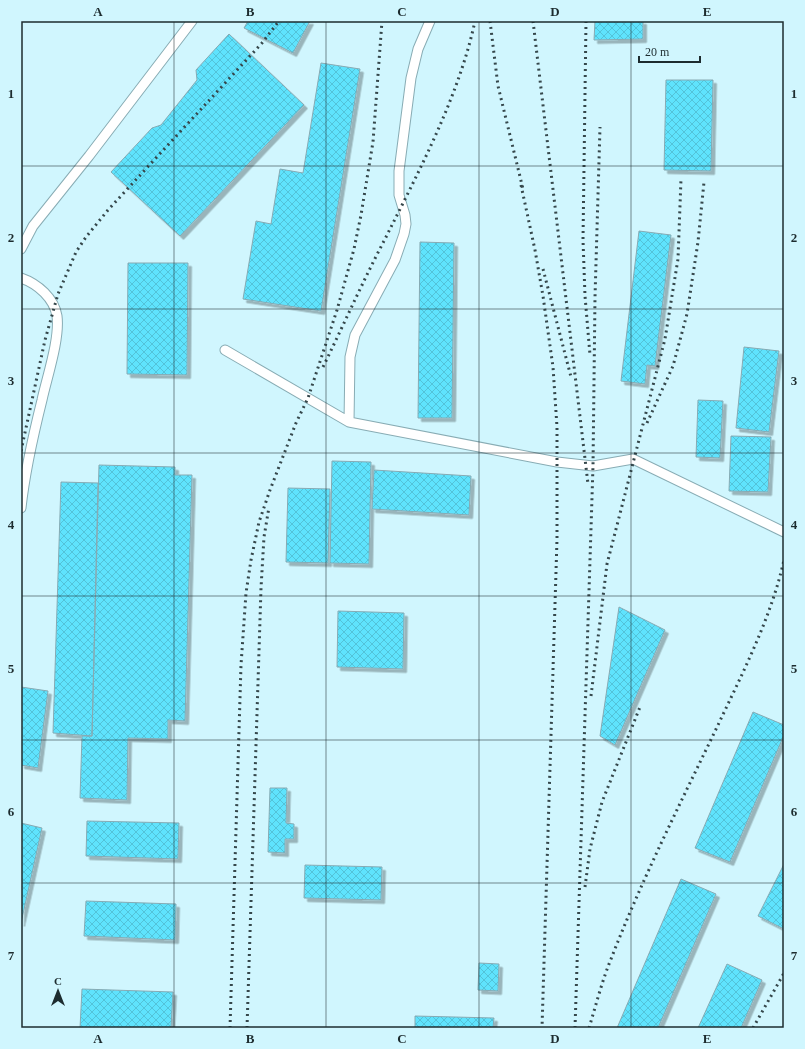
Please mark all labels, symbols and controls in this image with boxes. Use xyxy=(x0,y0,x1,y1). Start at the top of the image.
text: A xyxy=(93,4,103,19)
text: B xyxy=(246,4,255,19)
text: C xyxy=(397,4,407,19)
text: D xyxy=(550,4,560,19)
text: E xyxy=(703,4,711,19)
scale bar xyxy=(639,38,700,64)
text: 20 m xyxy=(645,45,670,59)
text: 1 xyxy=(8,86,14,101)
text: 1 xyxy=(791,86,797,101)
text: 2 xyxy=(8,230,14,245)
text: 2 xyxy=(791,230,797,245)
text: 3 xyxy=(8,373,15,388)
text: 3 xyxy=(791,373,798,388)
text: 4 xyxy=(8,517,15,532)
text: 4 xyxy=(791,517,798,532)
text: 5 xyxy=(8,661,15,676)
text: 5 xyxy=(791,661,798,676)
text: 6 xyxy=(8,804,15,819)
text: 6 xyxy=(791,804,798,819)
text: 7 xyxy=(8,948,15,963)
text: 7 xyxy=(791,948,798,963)
north arrow xyxy=(38,971,78,1011)
text: С xyxy=(54,975,62,987)
text: A xyxy=(93,1031,103,1046)
text: B xyxy=(246,1031,255,1046)
text: C xyxy=(397,1031,407,1046)
text: D xyxy=(550,1031,560,1046)
text: E xyxy=(703,1031,711,1046)

